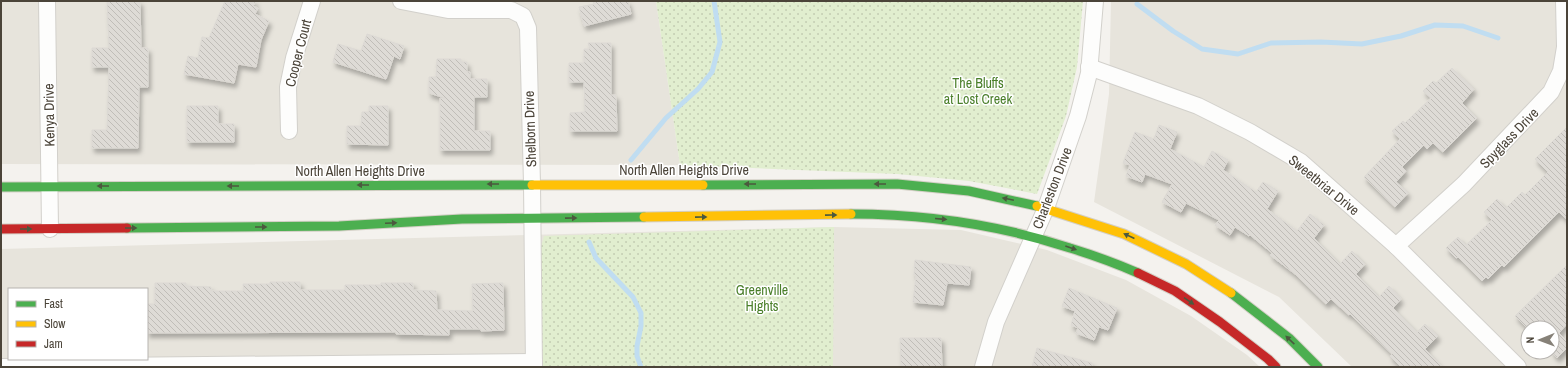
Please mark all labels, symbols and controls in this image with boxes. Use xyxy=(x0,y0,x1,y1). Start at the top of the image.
street label: Cooper Court xyxy=(281,17,315,89)
park label: The Bluffs at Lost Creek xyxy=(944,74,1012,108)
street label: Kenya Drive xyxy=(39,83,59,147)
street label: Shelborn Drive xyxy=(520,90,540,168)
street label: Spyglass Drive xyxy=(1476,104,1542,172)
street label: Charleston Drive xyxy=(1028,145,1076,231)
street label: Sweetbriar Drive xyxy=(1285,151,1363,219)
street label: North Allen Heights Drive xyxy=(619,161,749,179)
street label: North Allen Heights Drive xyxy=(295,162,425,180)
one-way arrow xyxy=(486,181,499,187)
one-way arrow xyxy=(743,181,756,187)
one-way arrow xyxy=(873,181,886,187)
one-way arrow xyxy=(356,182,369,188)
one-way arrow xyxy=(96,183,109,189)
one-way arrow xyxy=(226,183,239,189)
one-way arrow xyxy=(1002,196,1014,202)
one-way arrow xyxy=(825,212,838,218)
one-way arrow xyxy=(695,213,707,220)
one-way arrow xyxy=(565,215,578,221)
one-way arrow xyxy=(935,215,947,222)
one-way arrow xyxy=(385,220,397,227)
one-way arrow xyxy=(255,224,268,230)
one-way arrow xyxy=(125,225,138,231)
one-way arrow xyxy=(20,226,33,232)
one-way arrow xyxy=(1123,233,1135,239)
one-way arrow xyxy=(1065,245,1077,251)
park label: Greenville Hights xyxy=(736,281,788,315)
legend xyxy=(8,288,148,360)
text: Fast xyxy=(44,296,63,312)
one-way arrow xyxy=(1184,297,1194,305)
text: Slow xyxy=(44,316,66,332)
north arrow xyxy=(1520,320,1560,360)
one-way arrow xyxy=(1285,335,1295,344)
text: Jam xyxy=(44,336,63,352)
text: N xyxy=(1523,337,1537,344)

